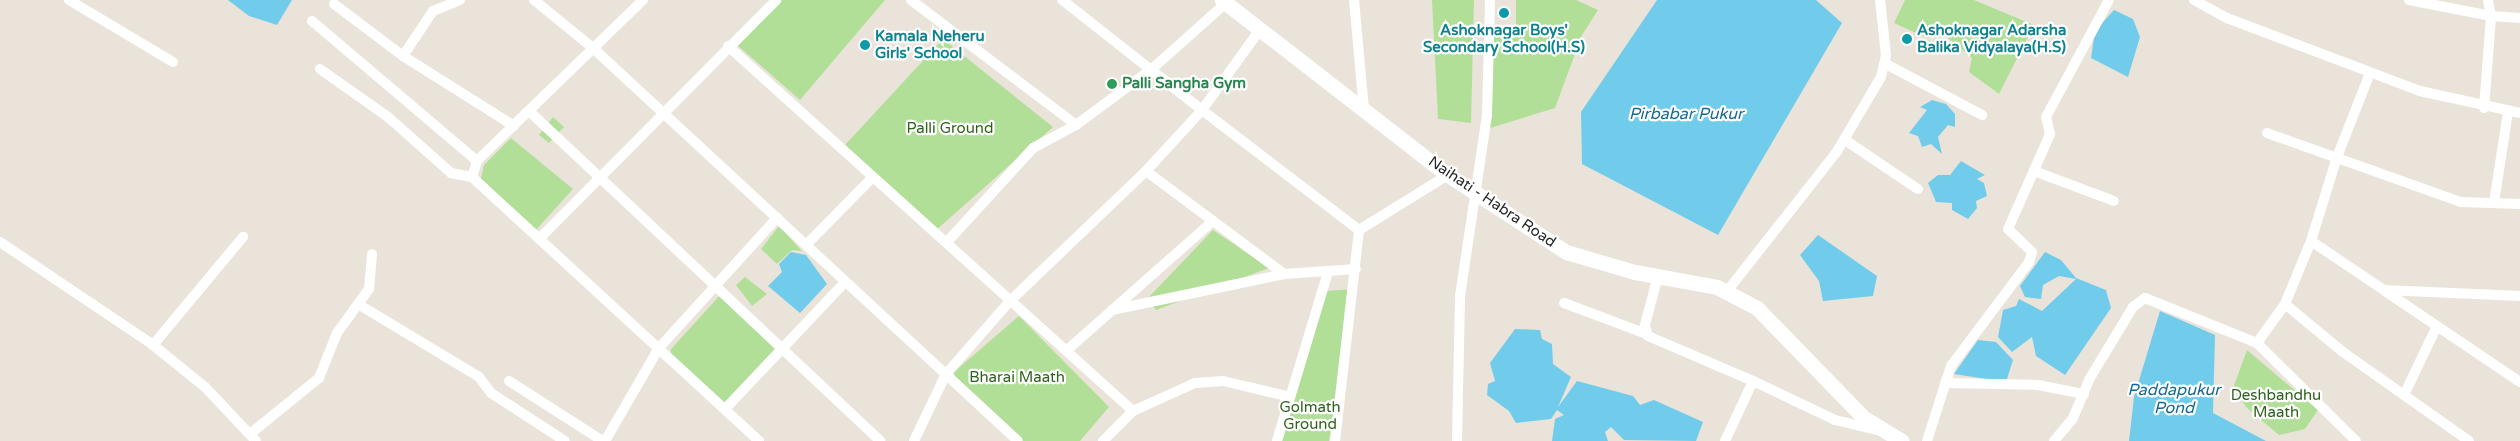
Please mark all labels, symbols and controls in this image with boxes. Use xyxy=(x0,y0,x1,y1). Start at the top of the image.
marker: Ashoknagar Boys' Secondary School(H.S) xyxy=(1498,7,1510,19)
place label: Ashoknagar Boys' Secondary School(H.S) xyxy=(1423,21,1585,56)
place label: Ashoknagar Adarsha Balika Vidyalaya(H.S) xyxy=(1917,21,2066,56)
place label: Kamala Neheru Girls' School xyxy=(875,27,985,62)
marker: Ashoknagar Adarsha Balika Vidyalaya(H.S) xyxy=(1901,33,1913,45)
marker: Kamala Neheru Girls' School xyxy=(859,39,871,51)
place label: Palli Sangha Gym xyxy=(1122,75,1246,93)
marker: Palli Sangha Gym xyxy=(1106,78,1118,90)
water label: Pirbabar Pukur xyxy=(1629,104,1743,124)
park label: Palli Ground xyxy=(907,120,993,138)
street label: Naihati - Habra Road xyxy=(1425,153,1559,251)
park label: Bharai Maath xyxy=(969,369,1065,387)
water label: Paddapukur Pond xyxy=(2128,380,2220,418)
park label: Deshbandhu Maath xyxy=(2231,386,2321,421)
park label: Golmath Ground xyxy=(1279,398,1341,433)

